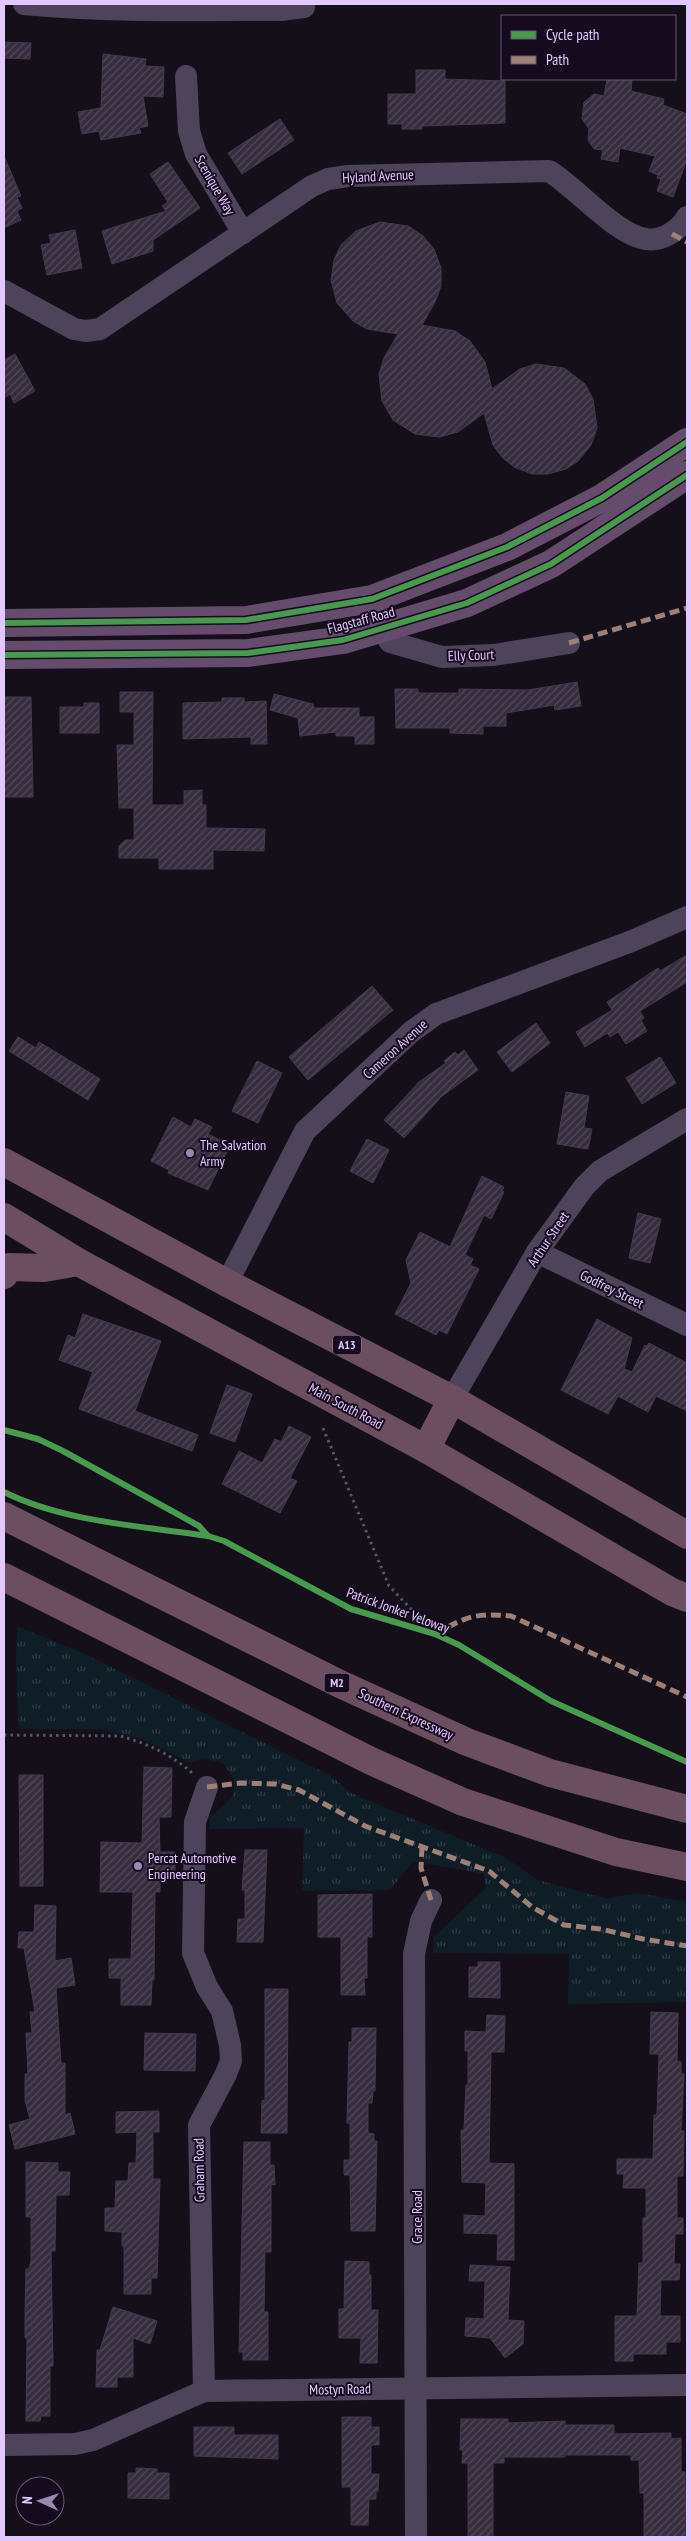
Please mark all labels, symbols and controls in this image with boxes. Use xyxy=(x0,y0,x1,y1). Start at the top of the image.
legend xyxy=(501,15,676,80)
text: Cycle path xyxy=(546,25,599,44)
text: Path xyxy=(546,50,569,69)
street label: Scenique Way xyxy=(191,152,240,219)
street label: Hyland Avenue xyxy=(342,165,415,187)
street label: Flagstaff Road xyxy=(325,602,397,638)
street label: Elly Court xyxy=(447,645,495,665)
street label: Cameron Avenue xyxy=(359,1015,431,1083)
place label: The Salvation Army xyxy=(200,1136,266,1170)
marker: The Salvation Army xyxy=(184,1147,196,1159)
street label: Arthur Street xyxy=(523,1208,573,1270)
street label: Godfrey Street xyxy=(577,1266,647,1312)
road number: A13 xyxy=(333,1336,361,1354)
street label: Main South Road xyxy=(306,1379,386,1433)
street label: Patrick Jonker Veloway xyxy=(344,1583,453,1637)
road number: M2 xyxy=(324,1674,350,1692)
street label: Southern Expressway xyxy=(356,1684,457,1744)
place label: Percat Automotive Engineering xyxy=(148,1849,237,1883)
marker: Percat Automotive Engineering xyxy=(132,1860,144,1872)
street label: Graham Road xyxy=(189,2138,209,2202)
street label: Grace Road xyxy=(408,2190,426,2244)
street label: Mostyn Road xyxy=(309,2379,371,2399)
north arrow xyxy=(15,2476,65,2526)
text: N xyxy=(18,2496,36,2505)

